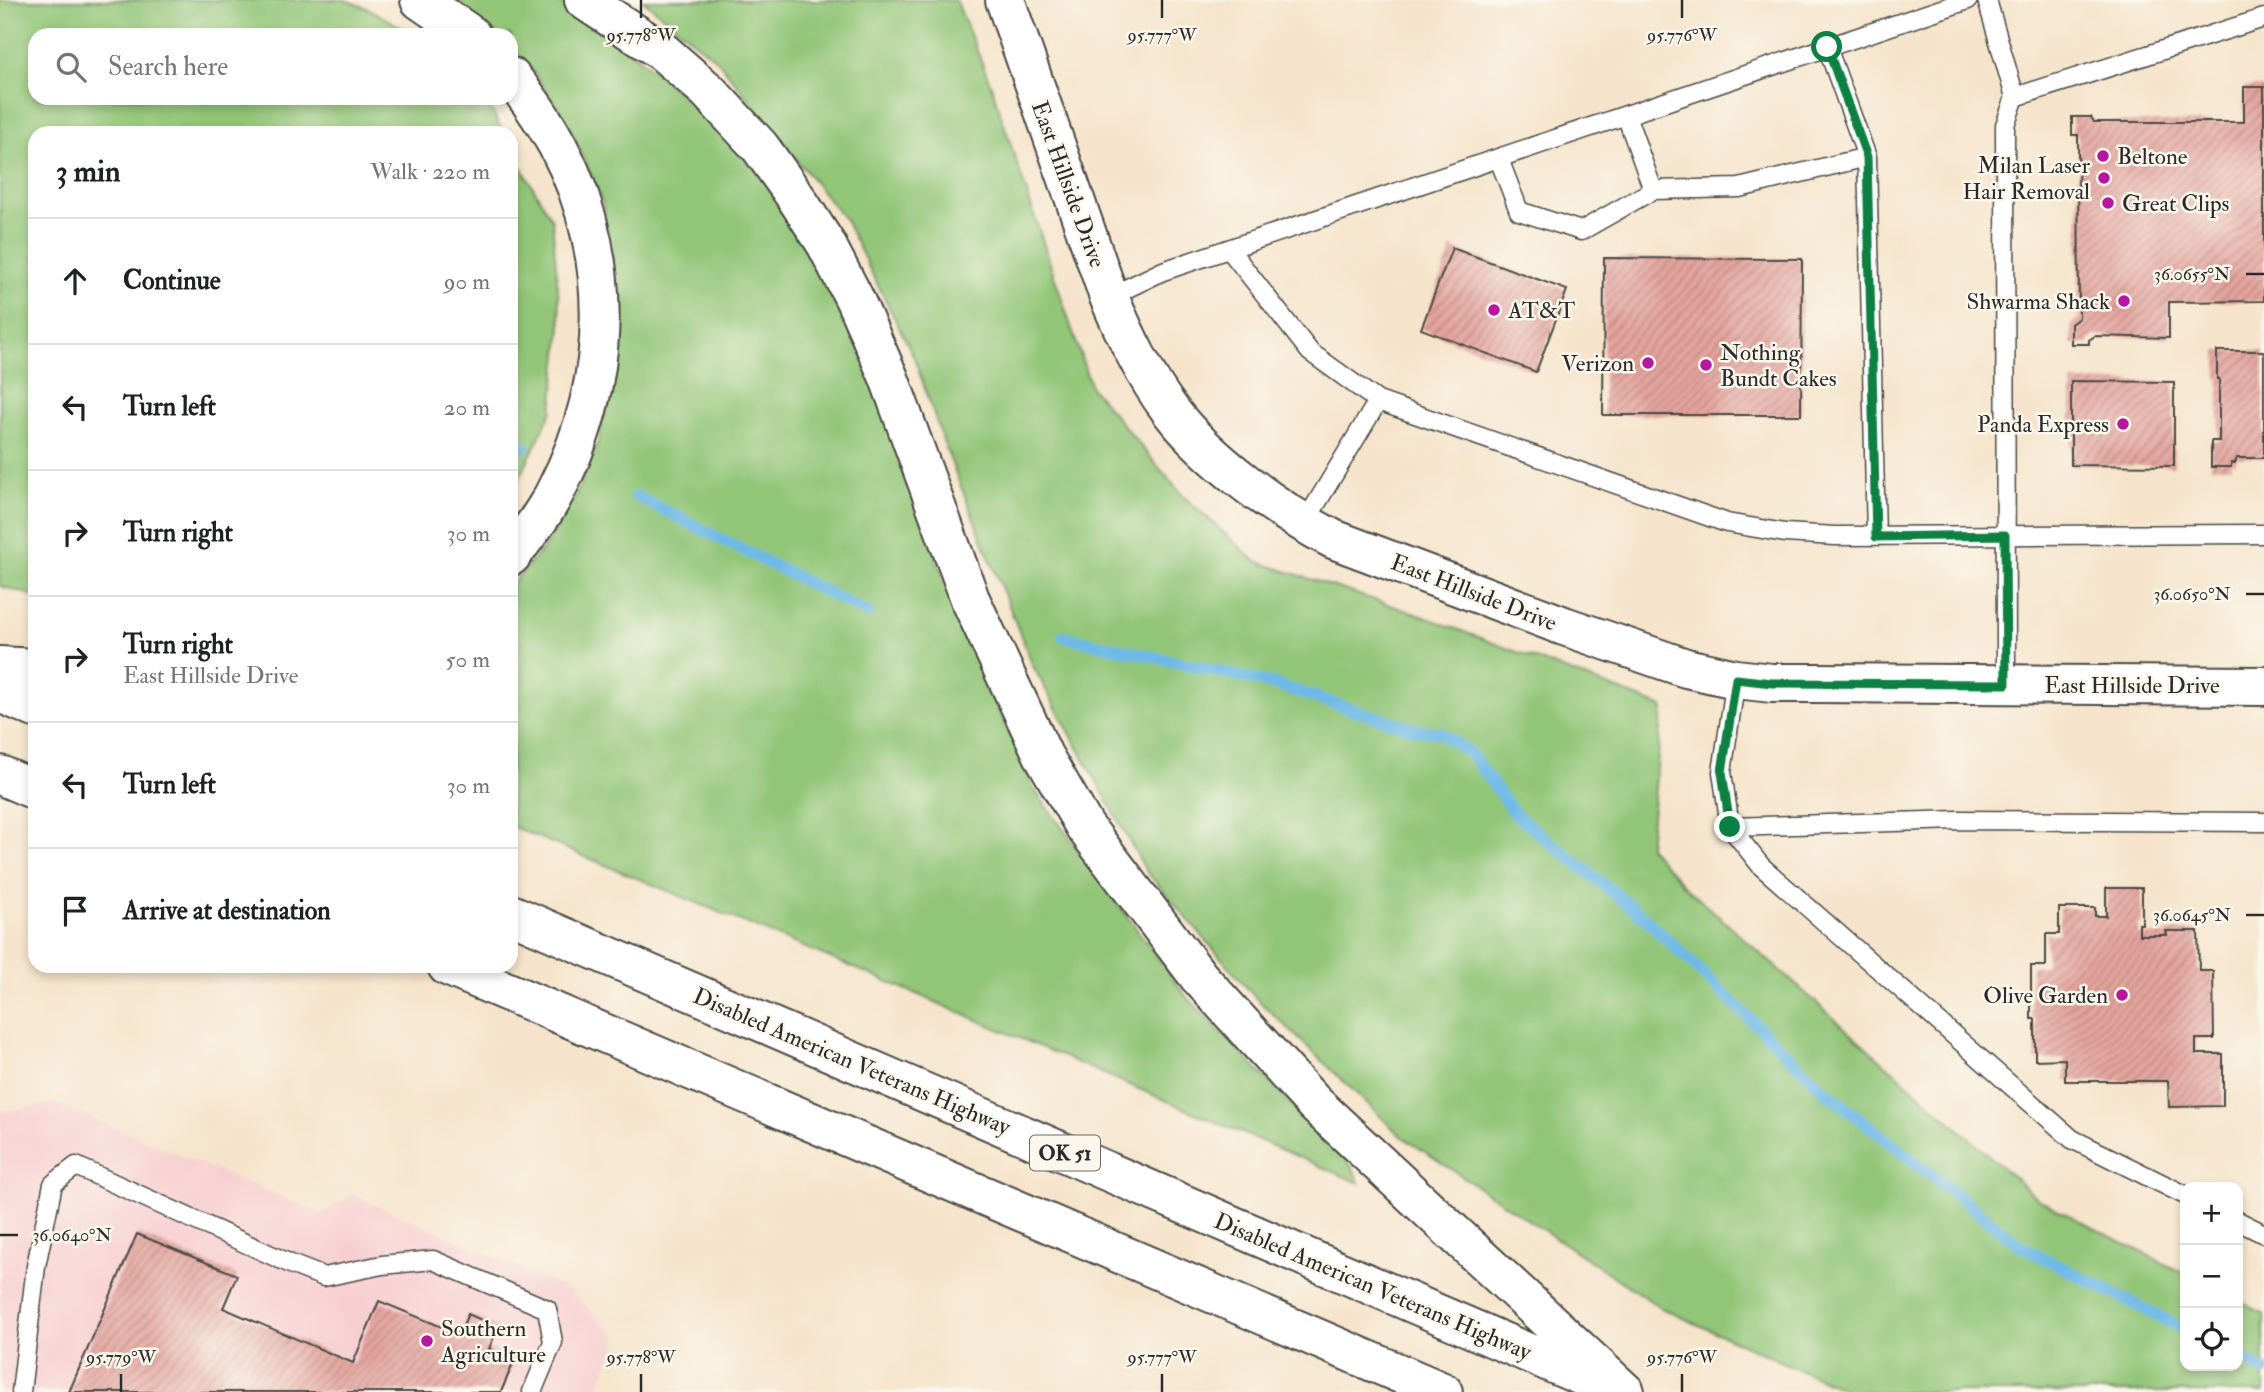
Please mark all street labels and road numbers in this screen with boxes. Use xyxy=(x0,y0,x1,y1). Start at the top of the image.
street label: East Hillside Drive xyxy=(1025,97,1112,272)
street label: East Hillside Drive xyxy=(1387,548,1561,638)
street label: East Hillside Drive xyxy=(2044,671,2220,700)
street label: Disabled American Veterans Highway xyxy=(689,981,1016,1142)
road number: OK 51 xyxy=(1030,1136,1100,1170)
street label: Disabled American Veterans Highway xyxy=(1210,1206,1537,1367)

